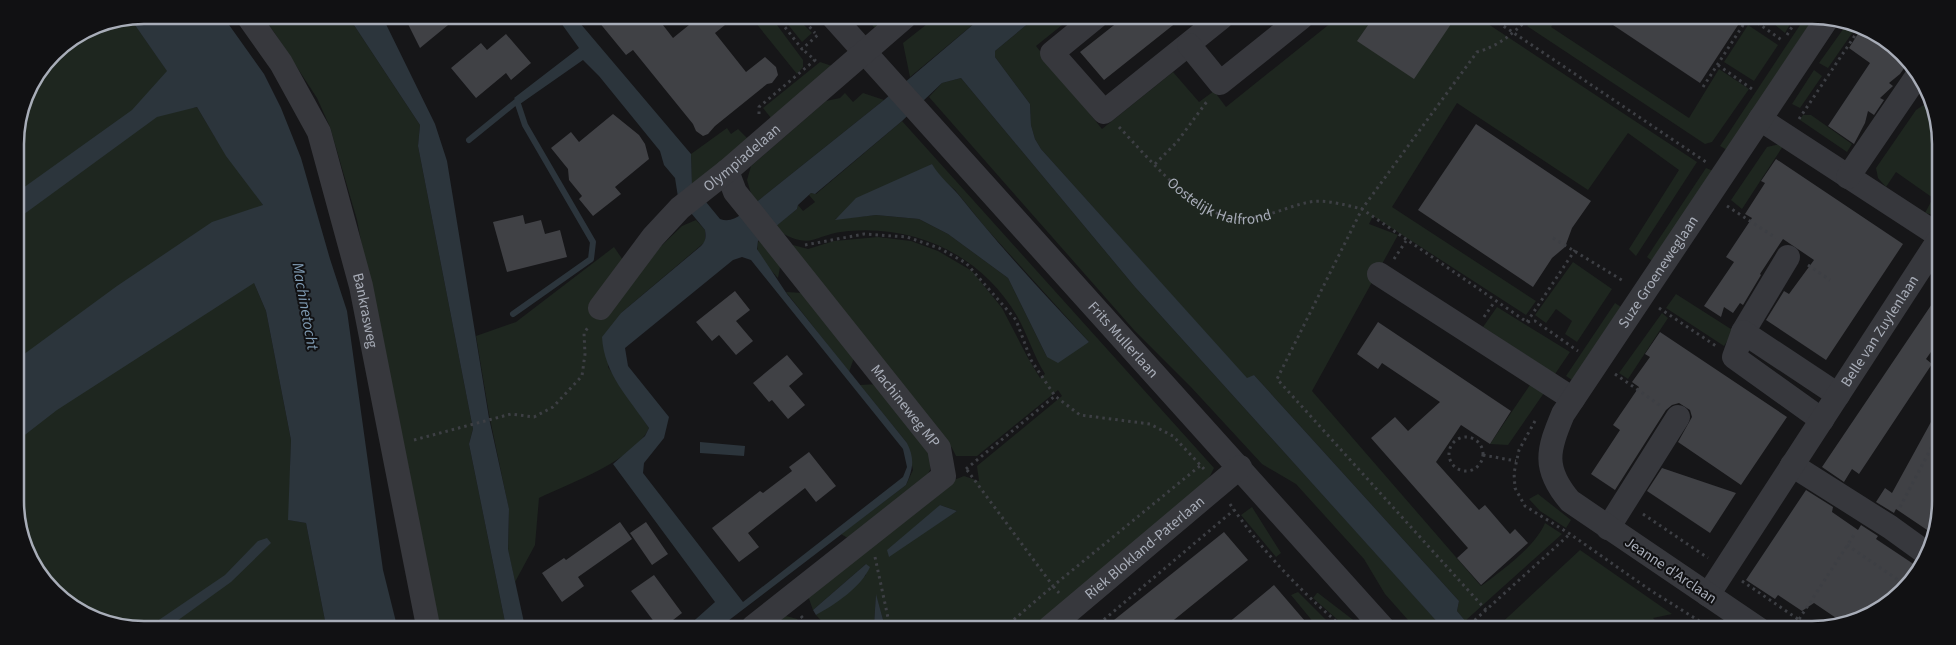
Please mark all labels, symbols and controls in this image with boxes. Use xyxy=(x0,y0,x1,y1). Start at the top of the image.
street label: Olympiadelaan xyxy=(699,119,786,197)
street label: Oostelijk Halfrond xyxy=(1162,173,1274,230)
street label: Suze Groeneweglaan xyxy=(1613,212,1704,333)
water label: Machinetocht xyxy=(286,261,324,352)
street label: Bankrasweg xyxy=(347,270,383,350)
street label: Belle van Zuylenlaan xyxy=(1836,271,1924,391)
street label: Frits Mullerlaan xyxy=(1083,297,1163,383)
street label: Machineweg MP xyxy=(865,360,945,452)
street label: Riek Blokland-Paterlaan xyxy=(1080,491,1209,604)
street label: Jeanne d'Arclaan xyxy=(1620,532,1721,609)

